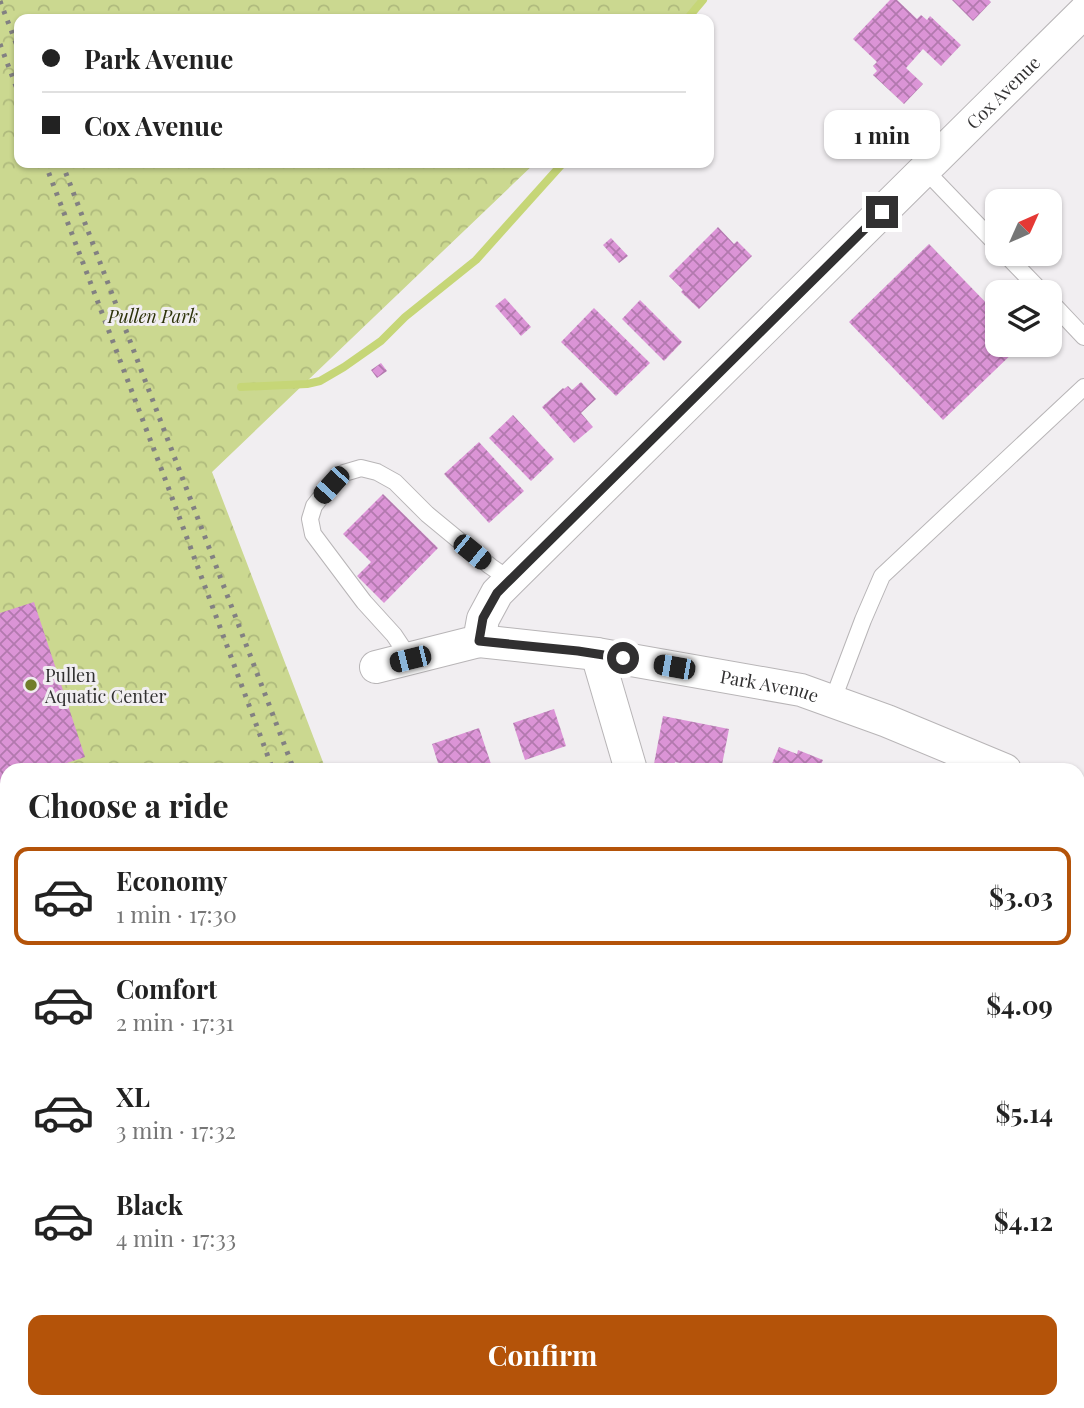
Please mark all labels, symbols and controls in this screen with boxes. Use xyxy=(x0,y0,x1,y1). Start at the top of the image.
text: Park Avenue xyxy=(84,41,233,76)
street label: Cox Avenue xyxy=(961,50,1045,134)
text: Cox Avenue xyxy=(84,108,223,143)
callout: 1 min xyxy=(824,110,940,160)
text: 1 min xyxy=(854,119,910,150)
north arrow xyxy=(985,189,1062,266)
map controls xyxy=(985,189,1062,357)
route end xyxy=(866,196,898,228)
button: layers xyxy=(985,280,1062,357)
park label: Pullen Park xyxy=(107,304,198,328)
car xyxy=(310,462,353,508)
car xyxy=(450,531,495,573)
route start xyxy=(607,642,639,674)
car xyxy=(388,644,433,674)
car xyxy=(652,653,697,681)
place label: Pullen Aquatic Center xyxy=(44,663,167,708)
street label: Park Avenue xyxy=(718,664,822,707)
marker: Pullen Aquatic Center xyxy=(23,677,39,693)
text: Choose a ride xyxy=(28,783,229,826)
text: Economy xyxy=(116,863,227,898)
icon: car xyxy=(32,865,95,928)
text: $3.03 xyxy=(989,879,1053,914)
text: 1 min · 17:30 xyxy=(116,898,237,929)
text: Comfort xyxy=(116,971,217,1006)
icon: car xyxy=(32,973,95,1036)
text: $4.09 xyxy=(986,987,1053,1022)
text: 2 min · 17:31 xyxy=(116,1006,234,1037)
text: XL xyxy=(116,1079,150,1114)
icon: car xyxy=(32,1081,95,1144)
text: $5.14 xyxy=(995,1095,1053,1130)
text: 3 min · 17:32 xyxy=(116,1114,236,1145)
text: Black xyxy=(116,1187,183,1222)
icon: car xyxy=(32,1189,95,1252)
text: $4.12 xyxy=(994,1203,1053,1238)
text: 4 min · 17:33 xyxy=(116,1222,236,1253)
button: Confirm xyxy=(28,1315,1057,1395)

